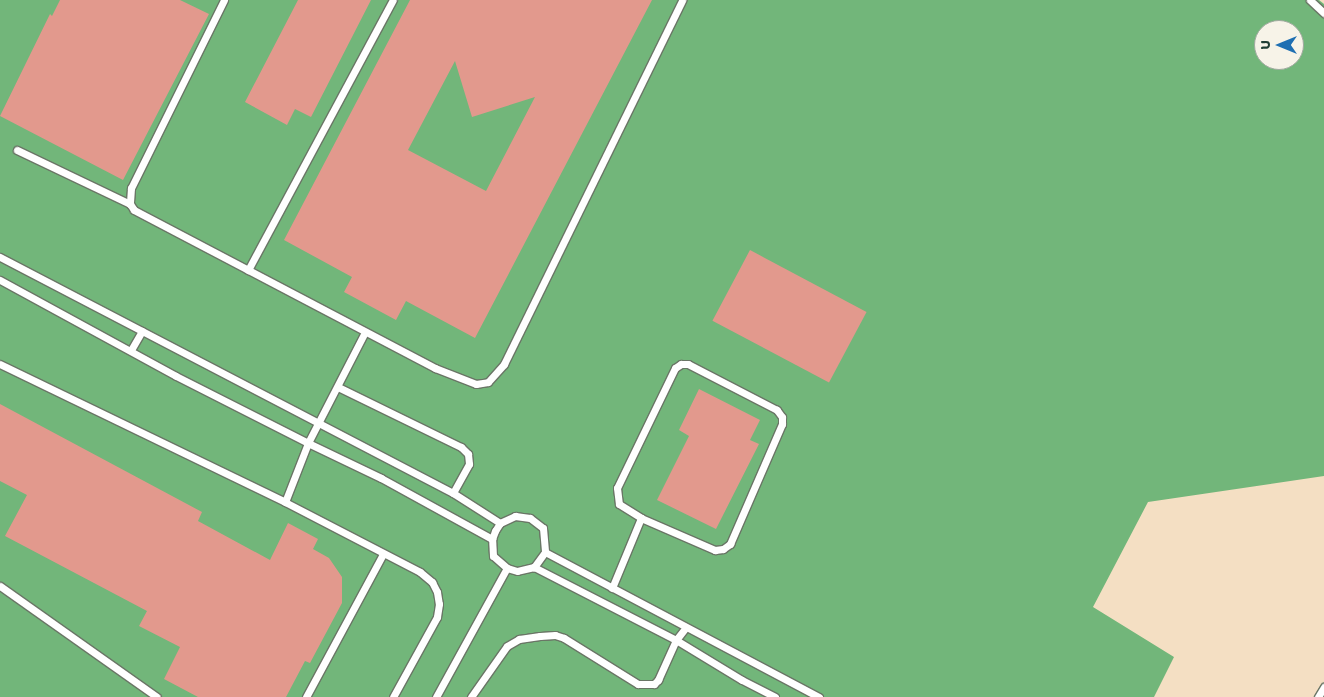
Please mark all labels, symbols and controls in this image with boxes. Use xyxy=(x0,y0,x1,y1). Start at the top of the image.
north arrow xyxy=(1254,20,1304,70)
text: U xyxy=(1256,40,1274,50)

